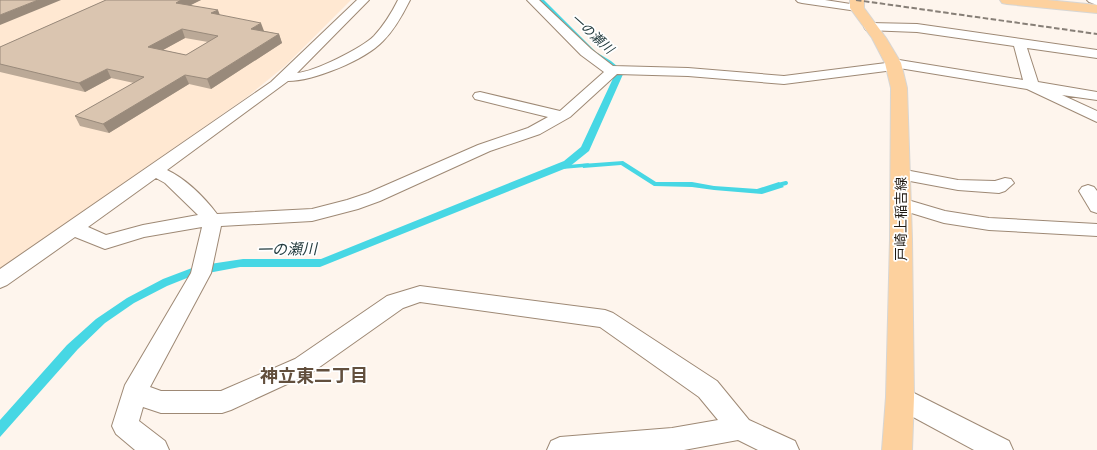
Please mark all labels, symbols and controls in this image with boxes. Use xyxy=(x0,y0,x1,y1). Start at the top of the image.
water label: 一の瀬川 xyxy=(567,11,618,59)
street label: 戸崎上稲吉線 xyxy=(893,177,910,261)
water label: 一の瀬川 xyxy=(257,240,319,260)
district label: 神立東二丁目 xyxy=(260,366,368,387)

